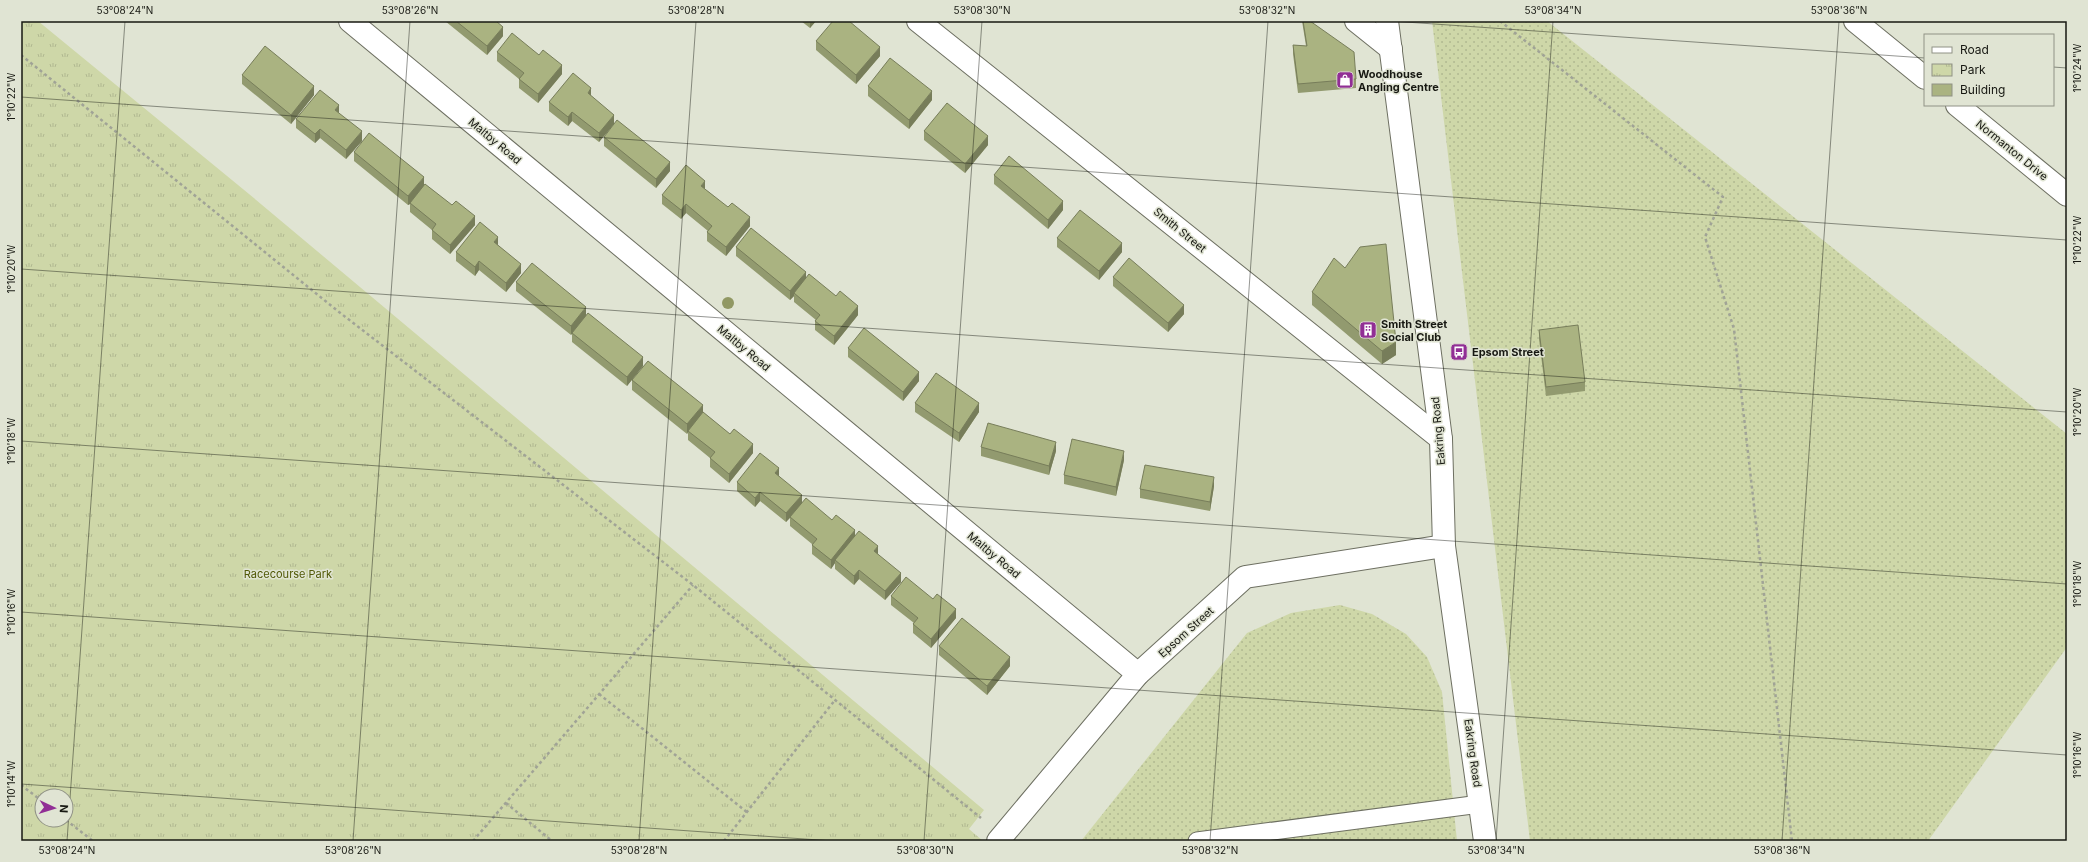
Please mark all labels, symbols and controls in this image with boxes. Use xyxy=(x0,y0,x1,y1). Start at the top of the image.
text: 53°08'24"N xyxy=(97,4,153,16)
text: 53°08'26"N xyxy=(382,4,438,16)
text: 53°08'28"N xyxy=(668,4,724,16)
text: 53°08'30"N xyxy=(954,4,1010,16)
text: 53°08'32"N xyxy=(1239,4,1295,16)
text: 53°08'34"N xyxy=(1525,4,1582,16)
text: 53°08'36"N xyxy=(1811,4,1867,16)
legend xyxy=(1924,34,2054,106)
text: Road xyxy=(1960,42,1989,57)
text: 1°10'24"W xyxy=(2071,43,2083,92)
text: Park xyxy=(1960,62,1986,77)
place label: Woodhouse Angling Centre xyxy=(1358,67,1439,94)
shop icon: Woodhouse Angling Centre xyxy=(1335,70,1355,90)
text: 1°10'22"W xyxy=(5,73,17,121)
text: Building xyxy=(1960,82,2005,97)
street label: Maltby Road xyxy=(466,115,524,167)
street label: Normanton Drive xyxy=(1973,117,2051,183)
street label: Smith Street xyxy=(1151,205,1209,256)
text: 1°10'22"W xyxy=(2071,216,2083,264)
text: 1°10'20"W xyxy=(5,244,17,293)
place label: Smith Street Social Club xyxy=(1381,317,1447,344)
building icon: Smith Street Social Club xyxy=(1358,320,1378,340)
street label: Maltby Road xyxy=(715,322,773,374)
bus stop icon: Epsom Street xyxy=(1449,342,1469,362)
place label: Epsom Street xyxy=(1472,345,1544,359)
text: 1°10'20"W xyxy=(2071,387,2083,436)
street label: Eakring Road xyxy=(1428,396,1448,466)
text: 1°10'18"W xyxy=(5,417,17,464)
street label: Maltby Road xyxy=(965,529,1023,581)
text: 1°10'18"W xyxy=(2071,560,2083,607)
park label: Racecourse Park xyxy=(244,567,332,581)
text: 1°10'16"W xyxy=(5,588,17,635)
street label: Epsom Street xyxy=(1155,603,1217,660)
street label: Eakring Road xyxy=(1461,718,1485,788)
text: 1°10'16"W xyxy=(2071,731,2083,778)
text: 1°10'14"W xyxy=(5,760,17,808)
north arrow xyxy=(34,788,74,828)
text: N xyxy=(57,804,71,813)
text: 53°08'24"N xyxy=(39,844,95,856)
text: 53°08'26"N xyxy=(325,844,381,856)
text: 53°08'28"N xyxy=(611,844,667,856)
text: 53°08'30"N xyxy=(897,844,953,856)
text: 53°08'32"N xyxy=(1182,844,1238,856)
text: 53°08'34"N xyxy=(1468,844,1525,856)
text: 53°08'36"N xyxy=(1754,844,1810,856)

